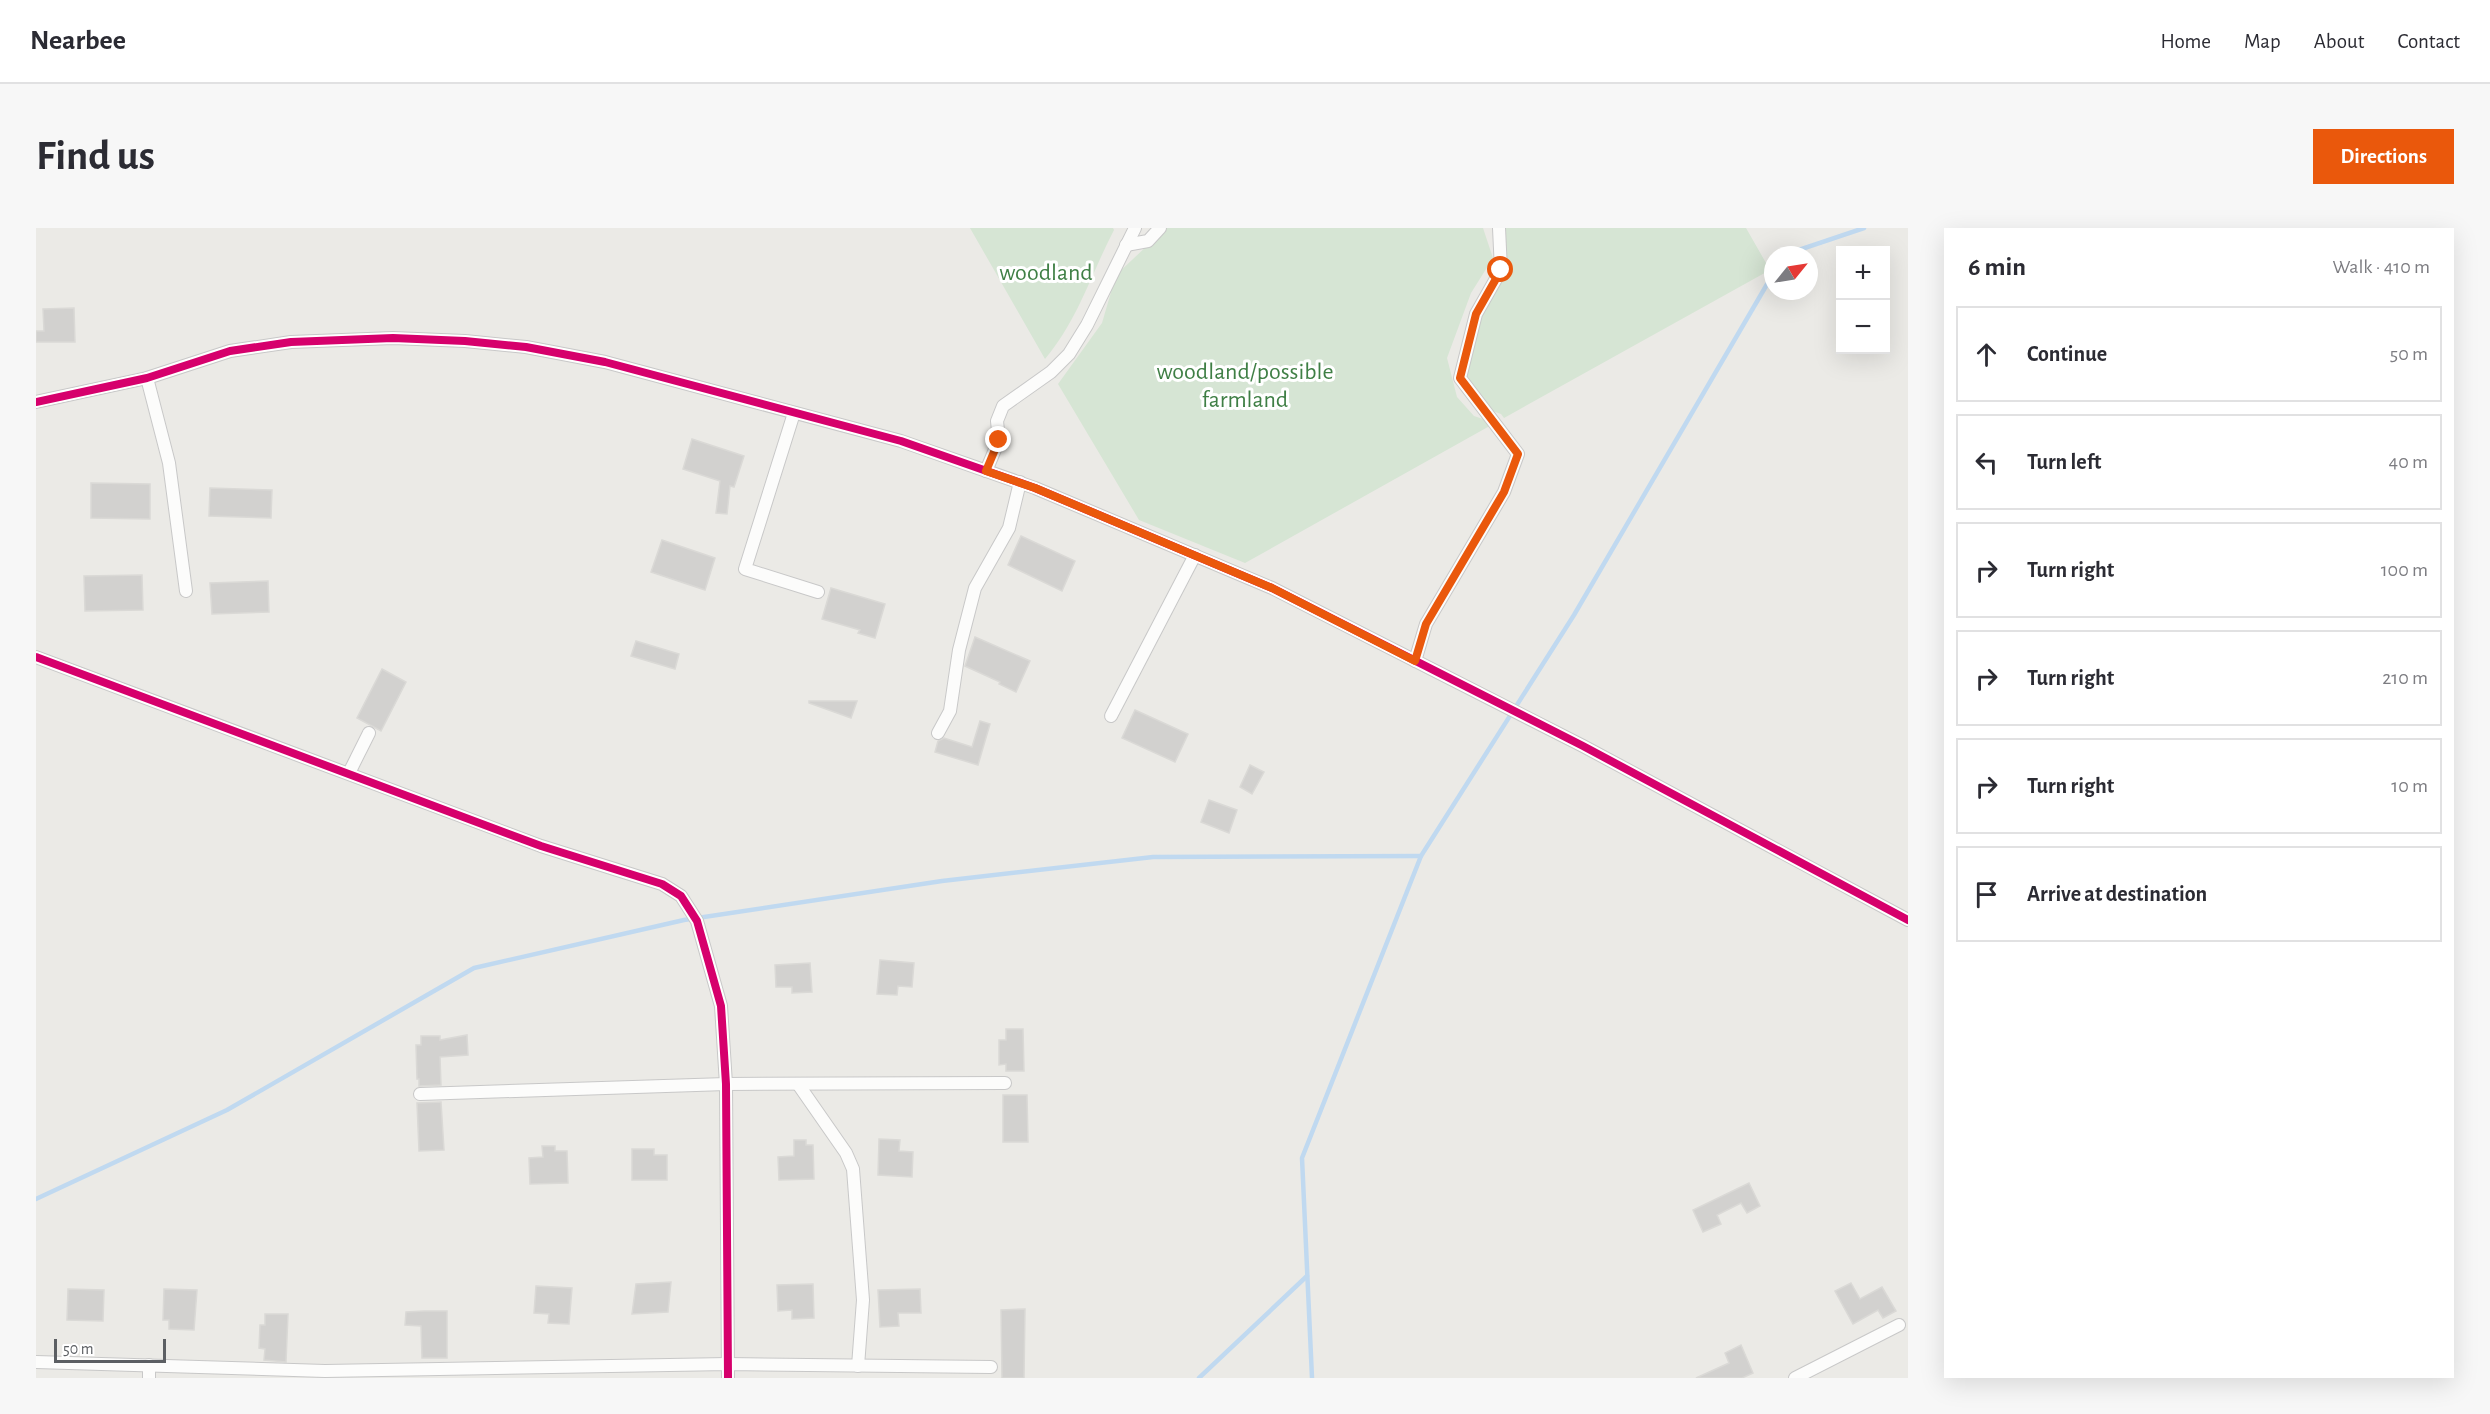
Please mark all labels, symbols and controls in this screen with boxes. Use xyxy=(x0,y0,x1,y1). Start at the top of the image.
text: Nearbee xyxy=(30,27,126,55)
text: Home xyxy=(2160,31,2211,52)
text: Map xyxy=(2244,31,2281,52)
text: About xyxy=(2314,31,2364,52)
text: Contact xyxy=(2397,31,2460,52)
button: Directions xyxy=(2313,129,2454,184)
text: Find us xyxy=(36,135,155,177)
north arrow xyxy=(1764,246,1818,300)
map controls xyxy=(1836,246,1890,354)
button: + xyxy=(1836,246,1890,300)
text: 6 min xyxy=(1968,254,2026,280)
route start xyxy=(1487,256,1513,282)
text: Walk · 410 m xyxy=(2332,257,2430,277)
park label: woodland xyxy=(999,261,1093,285)
button: − xyxy=(1836,300,1890,354)
icon: ahead xyxy=(1970,338,2003,371)
text: Continue xyxy=(2027,343,2107,365)
text: 50 m xyxy=(2390,344,2428,364)
park label: woodland/possible farmland xyxy=(1156,360,1334,412)
route end xyxy=(985,426,1011,452)
icon: left xyxy=(1970,446,2003,479)
text: Turn left xyxy=(2027,451,2101,473)
text: 40 m xyxy=(2389,452,2428,472)
icon: right xyxy=(1970,554,2003,587)
text: Turn right xyxy=(2027,559,2114,581)
text: 100 m xyxy=(2381,560,2428,580)
icon: right xyxy=(1970,662,2003,695)
text: Turn right xyxy=(2027,667,2114,689)
text: 210 m xyxy=(2382,668,2428,688)
icon: right xyxy=(1970,770,2003,803)
text: Turn right xyxy=(2027,775,2114,797)
text: 10 m xyxy=(2391,776,2428,796)
icon: arrive xyxy=(1970,878,2003,911)
text: Arrive at destination xyxy=(2027,883,2207,905)
scale bar xyxy=(54,1336,166,1364)
text: 50 m xyxy=(63,1341,94,1357)

